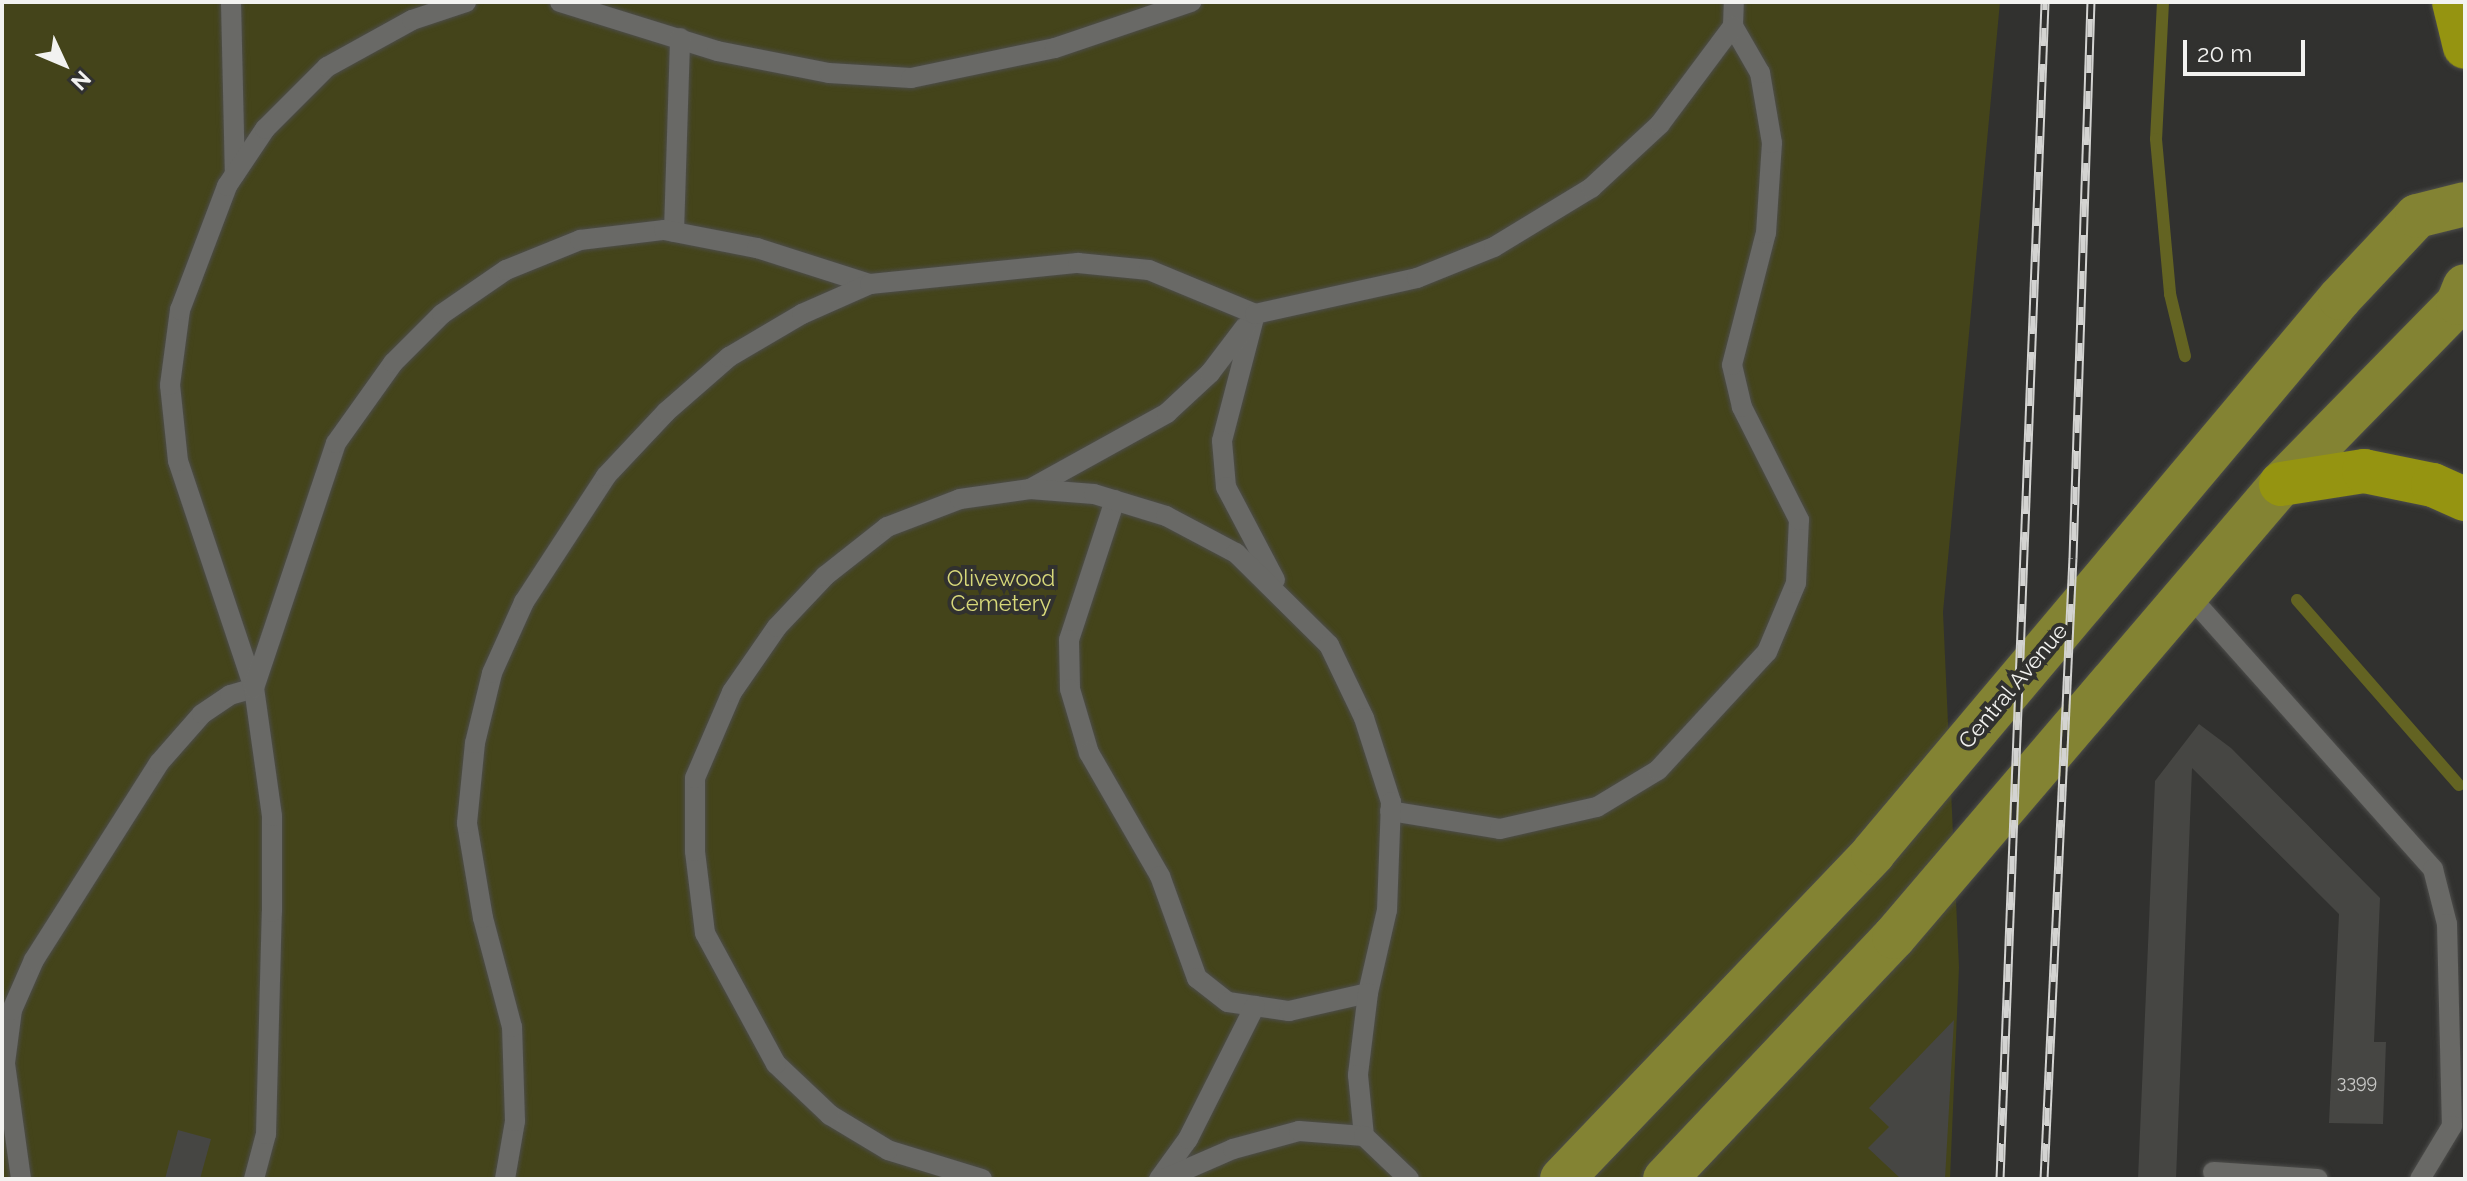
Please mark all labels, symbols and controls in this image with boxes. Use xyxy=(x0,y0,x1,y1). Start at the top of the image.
north arrow xyxy=(24,24,104,104)
scale bar xyxy=(2187,24,2309,74)
text: 20 m xyxy=(2197,39,2252,68)
text: N xyxy=(66,66,96,96)
park label: Olivewood Cemetery xyxy=(947,565,1055,616)
street label: Central Avenue xyxy=(1953,618,2073,754)
house number: 3399 xyxy=(2337,1071,2377,1093)

